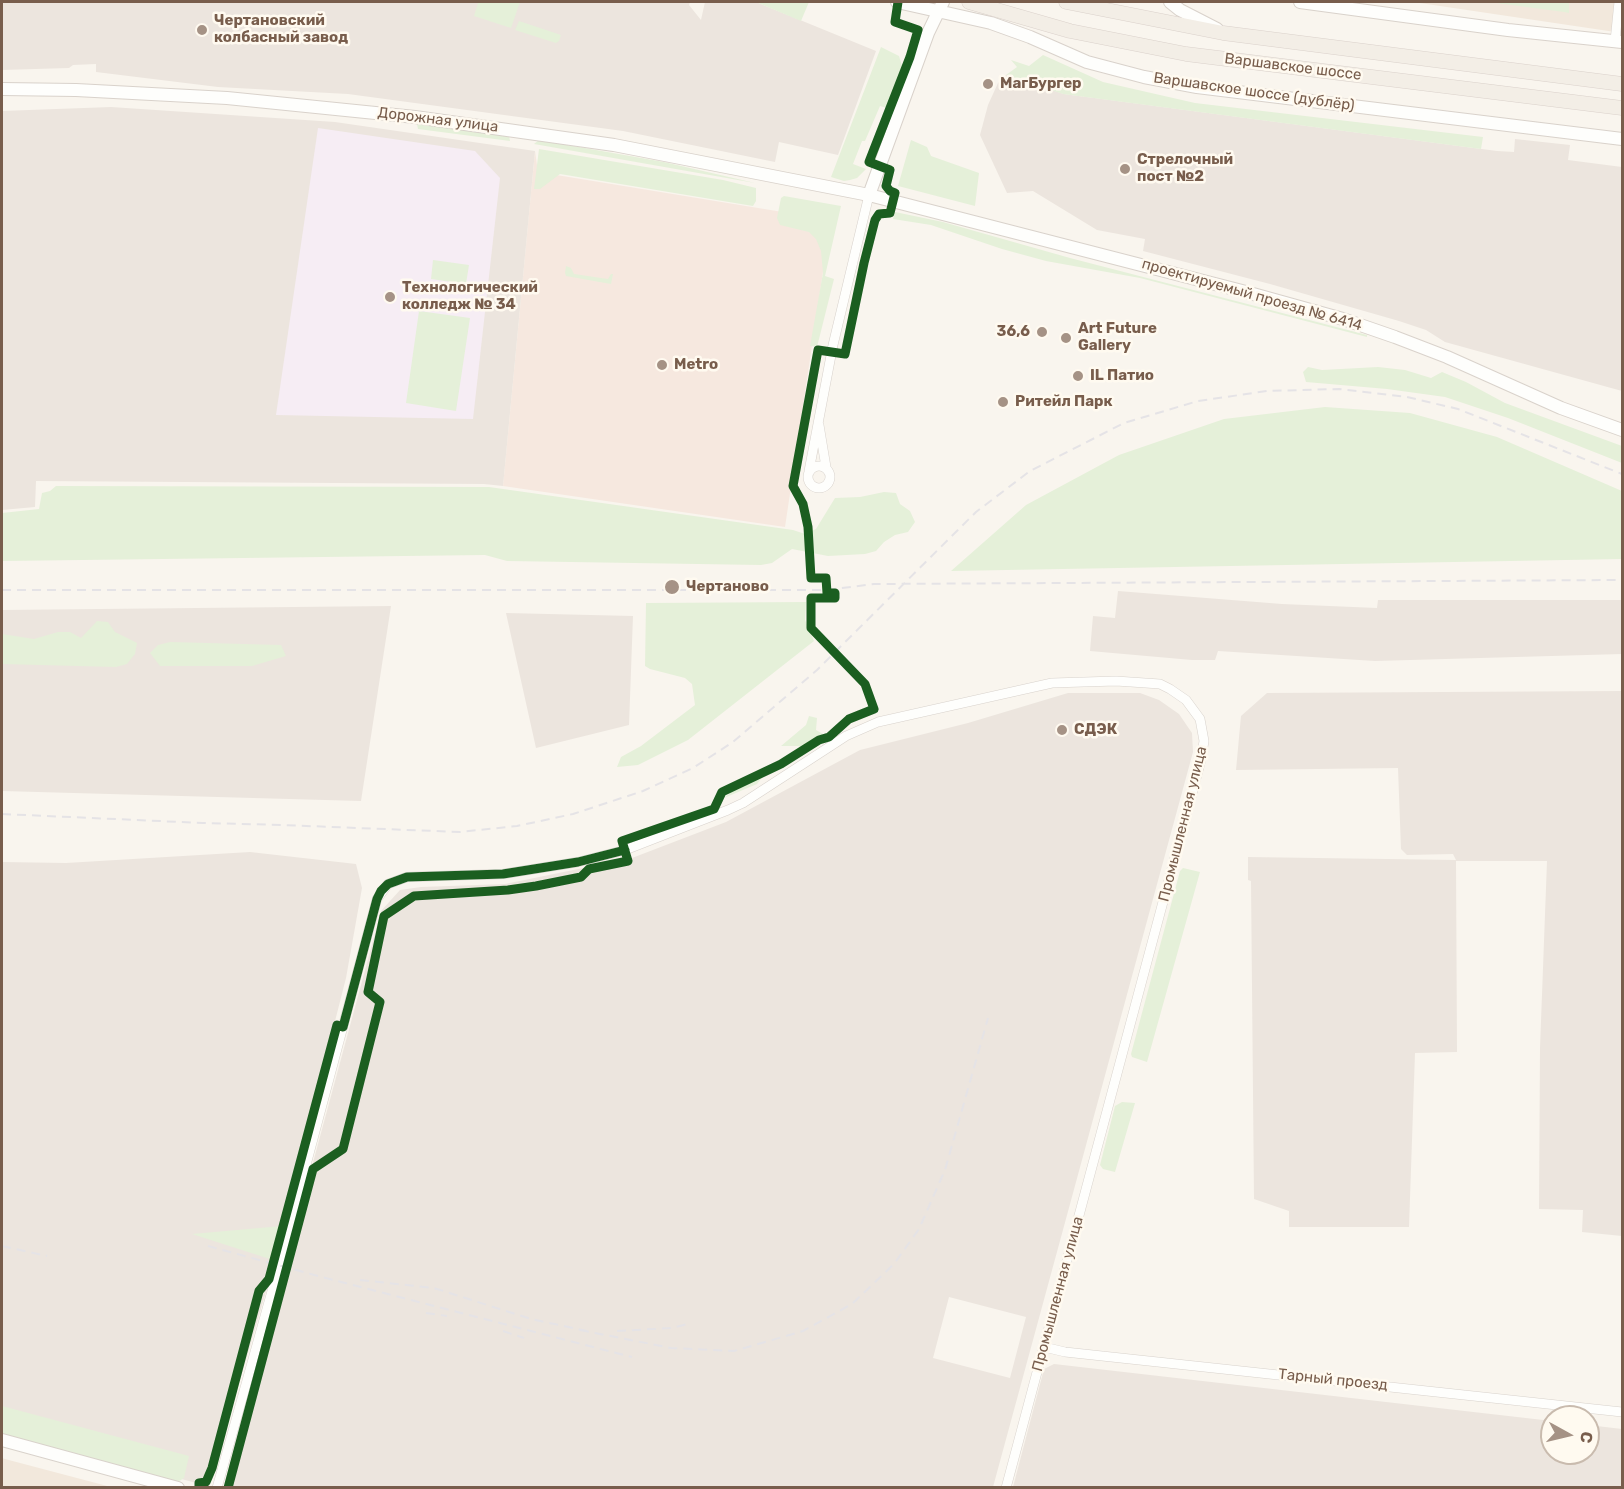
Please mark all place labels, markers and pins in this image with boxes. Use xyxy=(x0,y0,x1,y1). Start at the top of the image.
place label: Чертановский колбасный завод xyxy=(214,12,348,47)
marker: Чертановский колбасный завод xyxy=(195,23,209,37)
place label: МагБургер xyxy=(1000,75,1082,93)
marker: МагБургер xyxy=(981,77,995,91)
place label: Стрелочный пост №2 xyxy=(1137,151,1233,186)
marker: Стрелочный пост №2 xyxy=(1118,162,1132,176)
place label: Технологический колледж № 34 xyxy=(402,279,538,314)
marker: Технологический колледж № 34 xyxy=(383,290,397,304)
place label: Art Future Gallery xyxy=(1078,320,1157,355)
place label: 36,6 xyxy=(996,323,1030,341)
marker: 36,6 xyxy=(1035,325,1049,339)
marker: Art Future Gallery xyxy=(1059,331,1073,345)
place label: Metro xyxy=(674,356,718,374)
marker: Metro xyxy=(655,358,669,372)
place label: IL Патио xyxy=(1090,367,1154,385)
marker: IL Патио xyxy=(1071,369,1085,383)
place label: Ритейл Парк xyxy=(1015,393,1113,411)
marker: Ритейл Парк xyxy=(996,395,1010,409)
marker: Чертаново xyxy=(663,578,681,596)
place label: Чертаново xyxy=(686,578,769,596)
place label: СДЭК xyxy=(1074,721,1117,739)
marker: СДЭК xyxy=(1055,723,1069,737)

